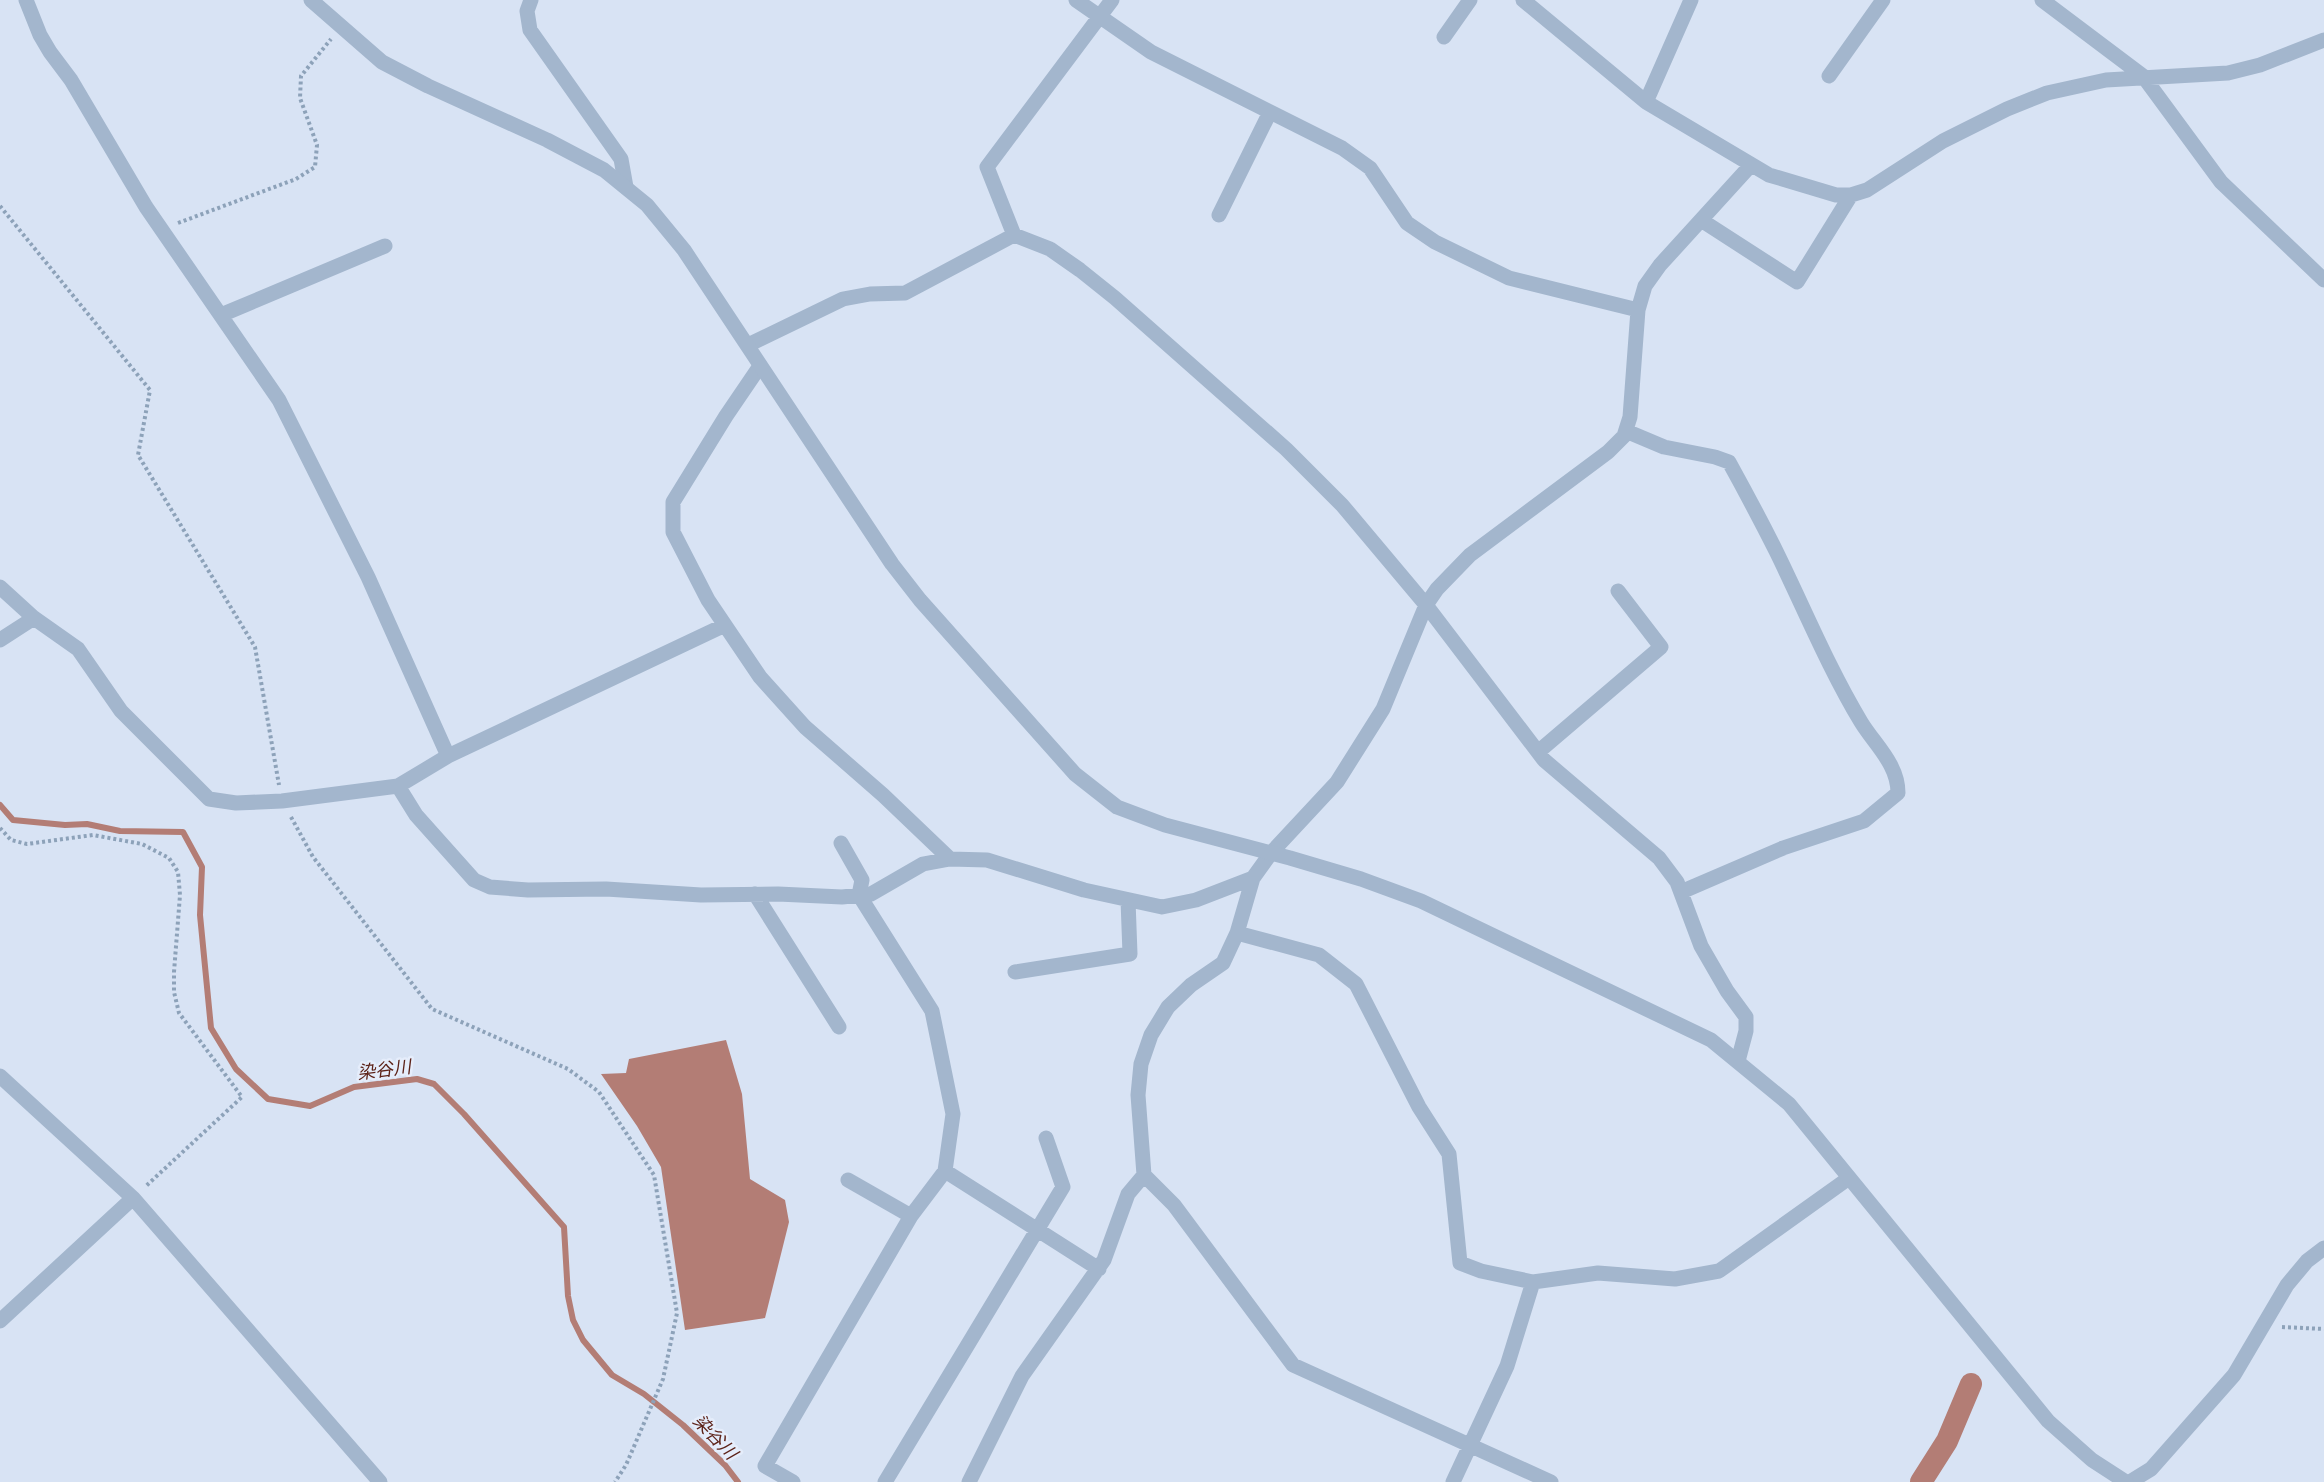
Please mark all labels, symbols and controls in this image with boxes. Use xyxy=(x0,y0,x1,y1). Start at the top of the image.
water label: 染谷川 xyxy=(356,1056,414,1083)
water label: 染谷川 xyxy=(689,1410,743,1465)

